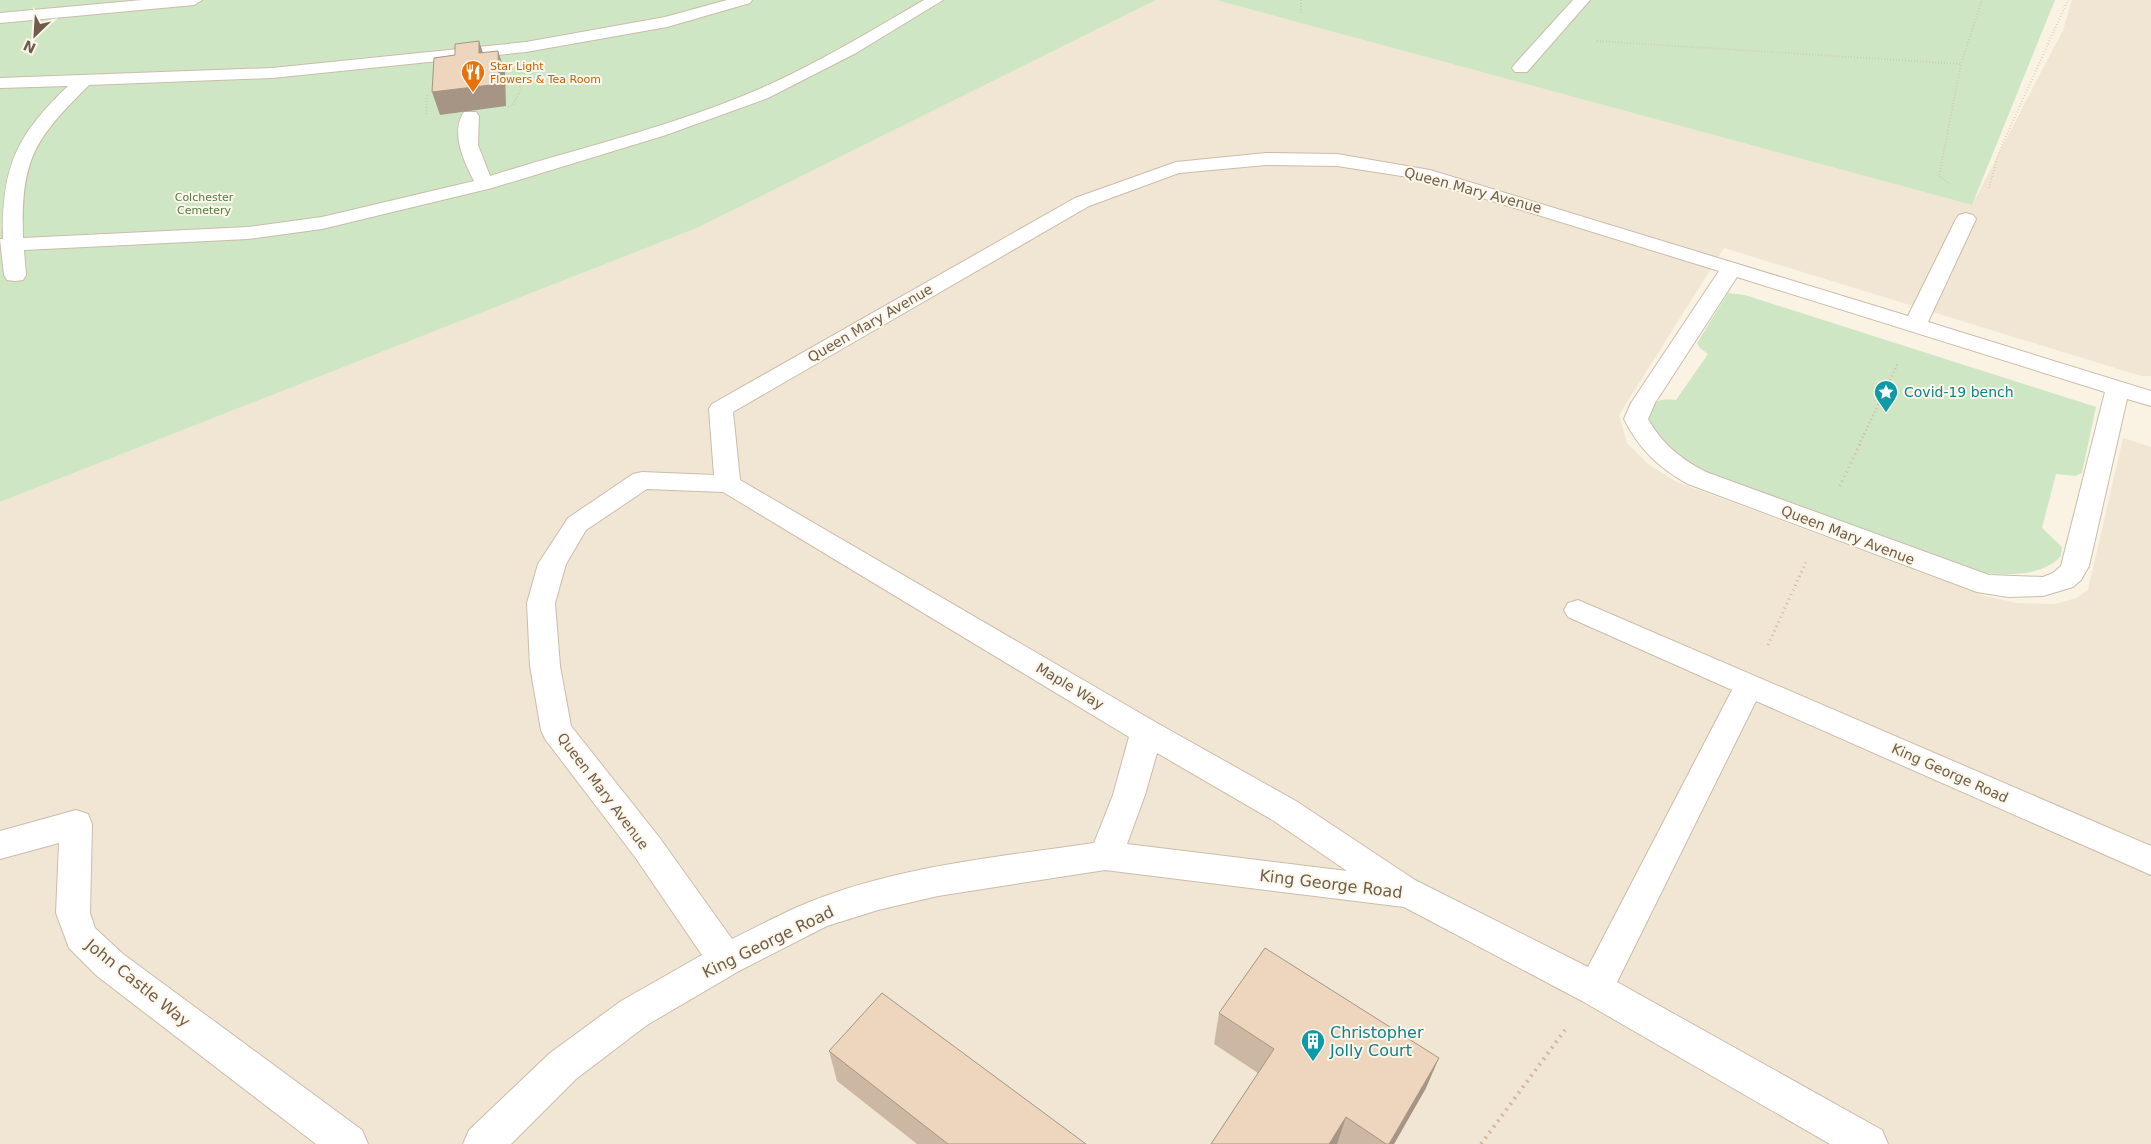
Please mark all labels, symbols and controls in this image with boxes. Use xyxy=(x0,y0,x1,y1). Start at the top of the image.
north arrow xyxy=(10,10,60,60)
text: N xyxy=(21,37,38,57)
restaurant icon: Star Light Flowers & Tea Room xyxy=(460,59,486,93)
place label: Star Light Flowers & Tea Room xyxy=(490,60,601,86)
street label: Queen Mary Avenue xyxy=(1403,164,1543,216)
park label: Colchester Cemetery xyxy=(175,191,234,217)
street label: Queen Mary Avenue xyxy=(805,281,935,365)
place icon: Covid-19 bench xyxy=(1873,379,1899,413)
place label: Covid-19 bench xyxy=(1904,384,2014,400)
street label: Queen Mary Avenue xyxy=(1779,502,1917,568)
street label: Maple Way xyxy=(1033,659,1107,713)
street label: Queen Mary Avenue xyxy=(554,730,652,852)
street label: King George Road xyxy=(1889,740,2011,806)
street label: King George Road xyxy=(1258,866,1404,902)
street label: King George Road xyxy=(699,902,837,982)
street label: John Castle Way xyxy=(81,934,194,1031)
place label: Christopher Jolly Court xyxy=(1329,1023,1424,1060)
building icon: Christopher Jolly Court xyxy=(1300,1028,1326,1062)

